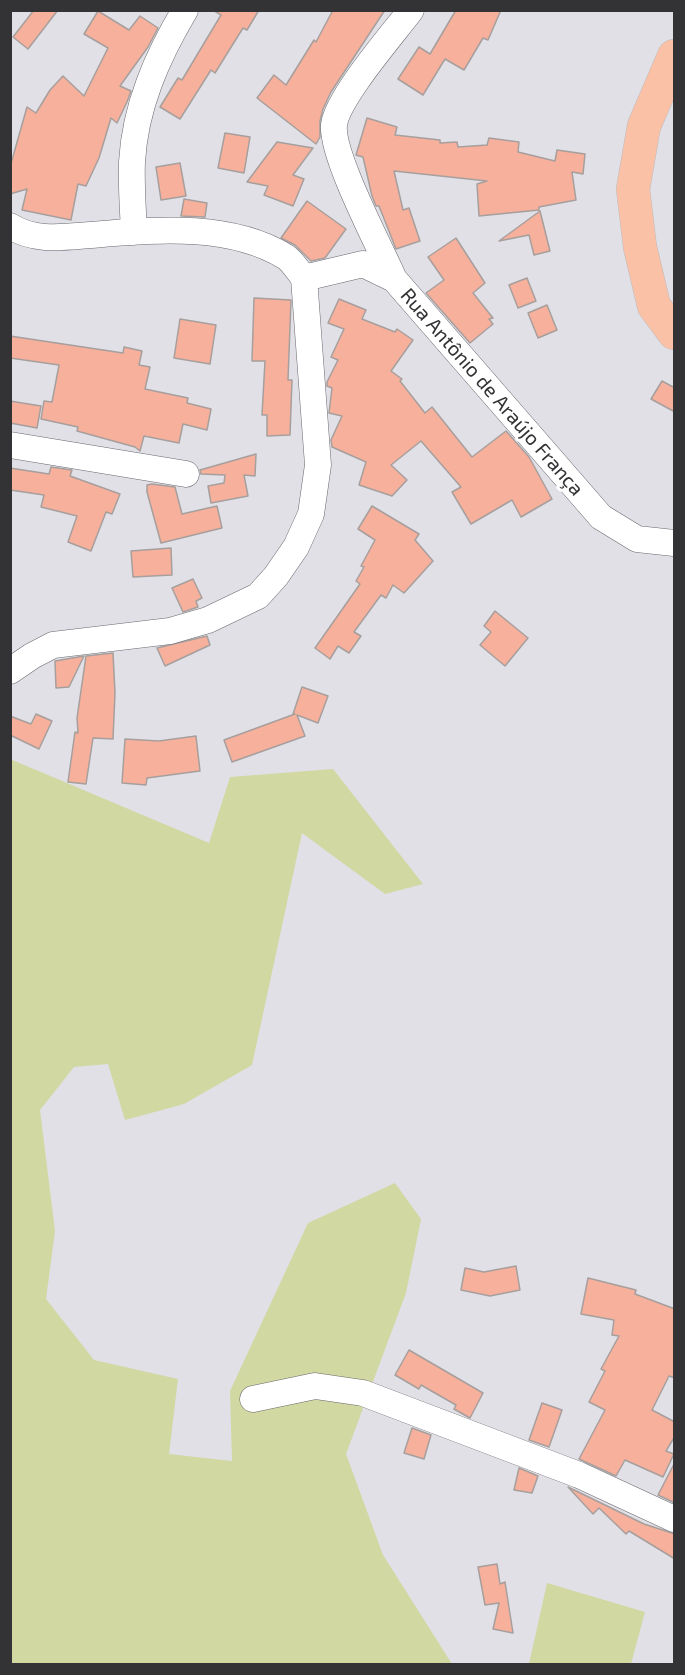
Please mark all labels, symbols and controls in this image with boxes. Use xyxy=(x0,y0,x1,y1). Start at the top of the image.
street label: Rua Antônio de Araújo França xyxy=(395,283,589,501)

